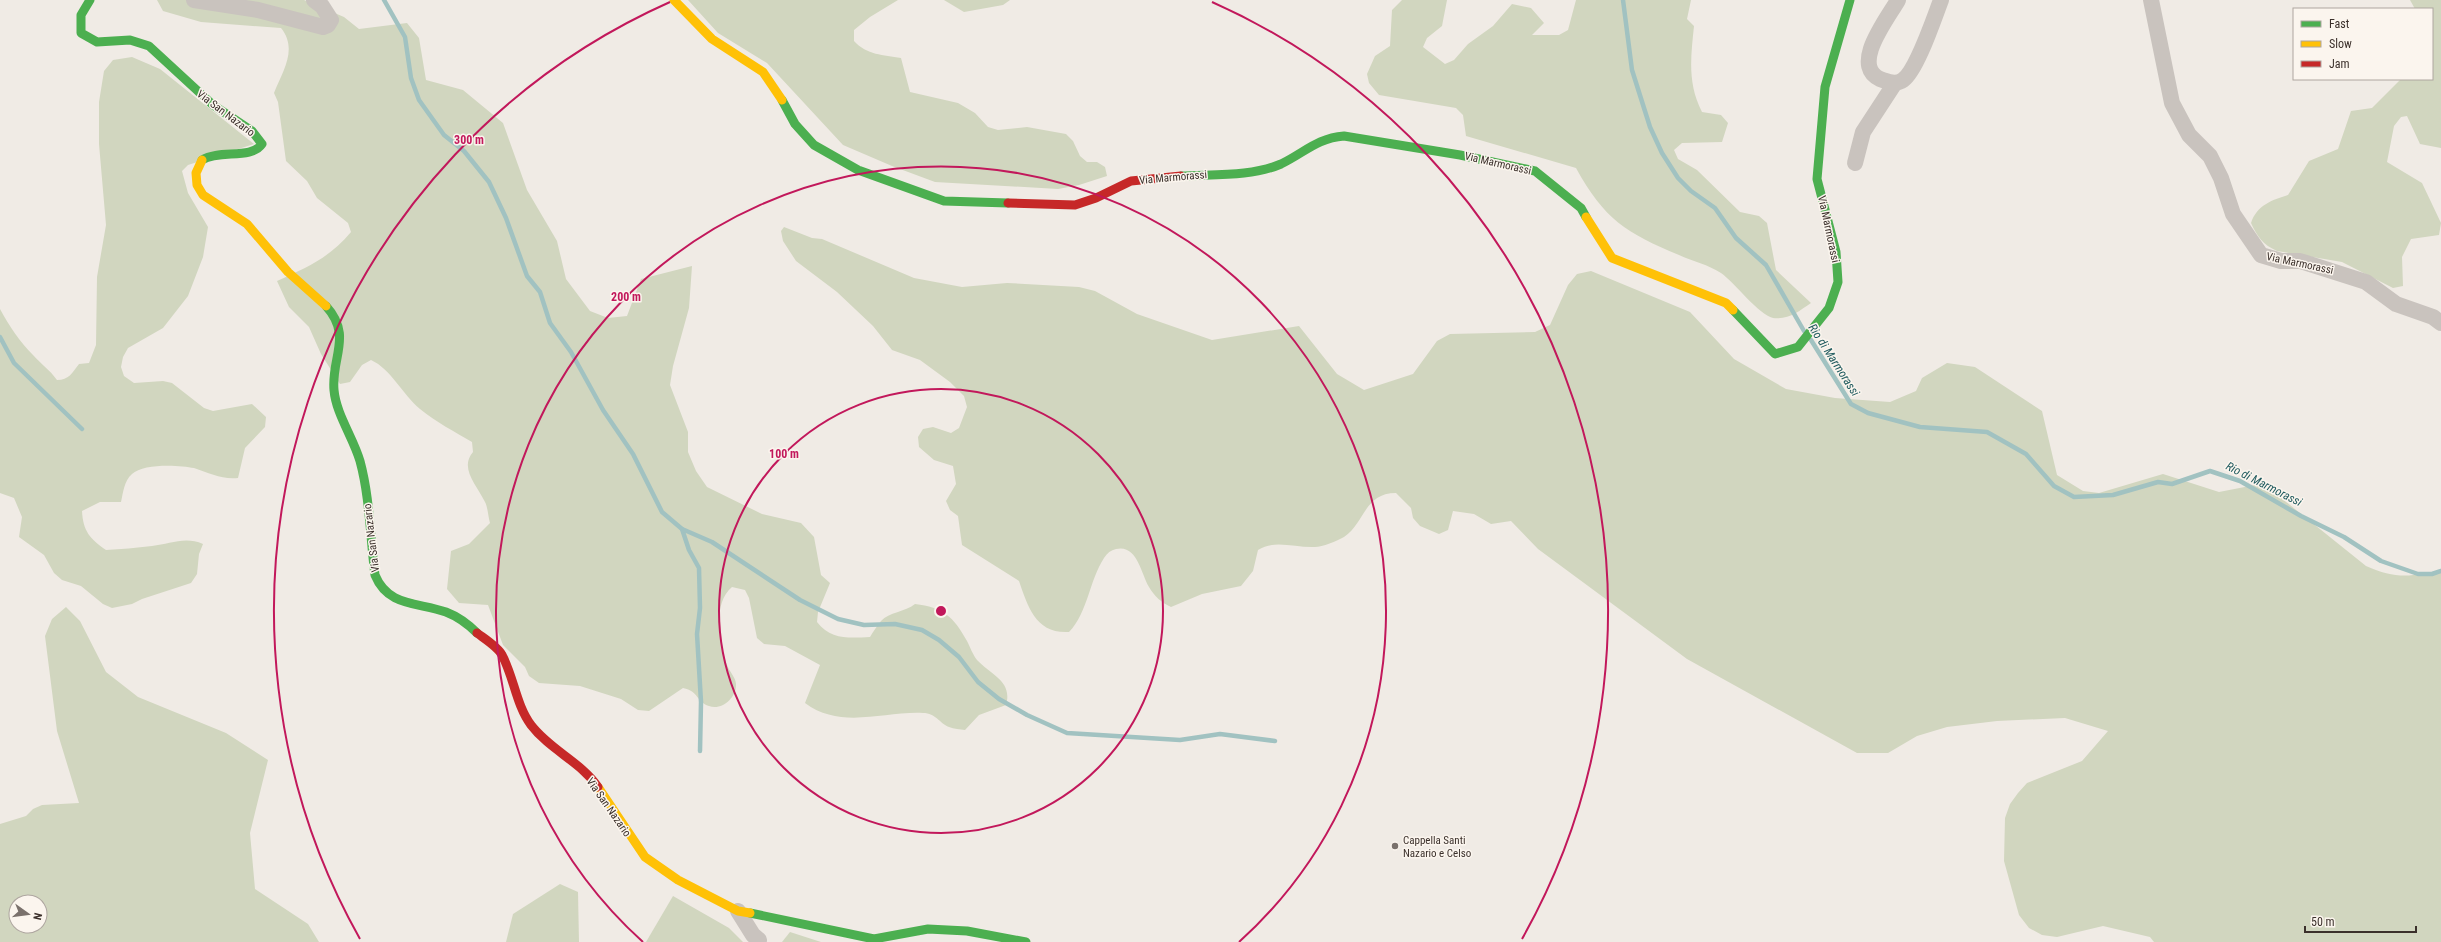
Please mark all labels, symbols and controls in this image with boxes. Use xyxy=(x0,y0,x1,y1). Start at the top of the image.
legend xyxy=(2293,8,2433,80)
text: Fast xyxy=(2329,17,2350,31)
text: Slow xyxy=(2329,37,2352,51)
text: Jam xyxy=(2329,57,2350,71)
street label: Via San Nazario xyxy=(194,87,258,140)
text: 300 m xyxy=(454,133,484,147)
street label: Via Marmorassi xyxy=(1463,149,1533,177)
street label: Via Marmorassi xyxy=(1139,168,1208,187)
street label: Via Marmorassi xyxy=(1815,194,1842,264)
street label: Via Marmorassi xyxy=(2265,250,2335,277)
text: 200 m xyxy=(611,290,641,304)
water label: Rio di Marmorassi xyxy=(1805,321,1863,399)
text: 100 m xyxy=(769,447,799,461)
water label: Rio di Marmorassi xyxy=(2224,459,2305,509)
street label: Via San Nazario xyxy=(361,502,382,573)
centre of rings xyxy=(934,604,948,618)
street label: Via San Nazario xyxy=(584,775,634,840)
place label: Cappella Santi Nazario e Celso xyxy=(1403,834,1472,860)
marker: Cappella Santi Nazario e Celso xyxy=(1390,841,1400,851)
north arrow xyxy=(8,894,48,934)
scale bar xyxy=(2305,908,2416,934)
text: N xyxy=(30,911,44,921)
text: 50 m xyxy=(2311,915,2335,929)

